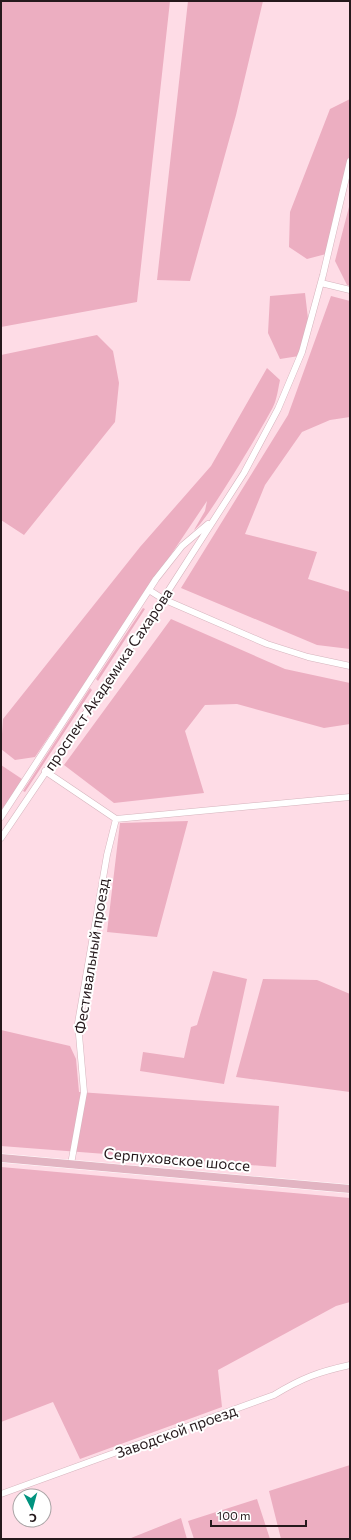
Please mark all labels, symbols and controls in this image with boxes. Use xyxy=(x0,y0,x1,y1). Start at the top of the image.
street label: проспект Академика Сахарова xyxy=(40,584,176,774)
street label: Фестивальный проезд xyxy=(70,877,112,1035)
street label: Серпуховское шоссе xyxy=(103,1144,251,1174)
street label: Заводской проезд xyxy=(113,1401,239,1461)
north arrow xyxy=(12,1488,52,1528)
scale bar xyxy=(211,1502,306,1528)
text: 100 m xyxy=(217,1508,251,1522)
text: С xyxy=(28,1512,38,1525)

